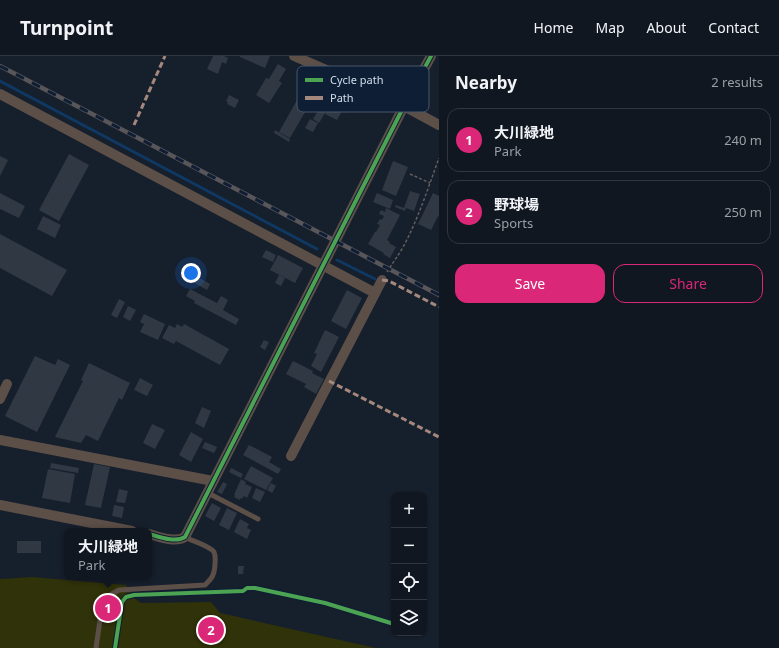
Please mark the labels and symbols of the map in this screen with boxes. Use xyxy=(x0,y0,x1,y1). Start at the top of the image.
legend xyxy=(297,66,429,112)
text: Cycle path xyxy=(330,72,383,87)
text: Path xyxy=(330,90,354,105)
your location xyxy=(181,263,201,283)
pin: 1 xyxy=(95,593,121,623)
pin: 2 xyxy=(198,615,224,645)

